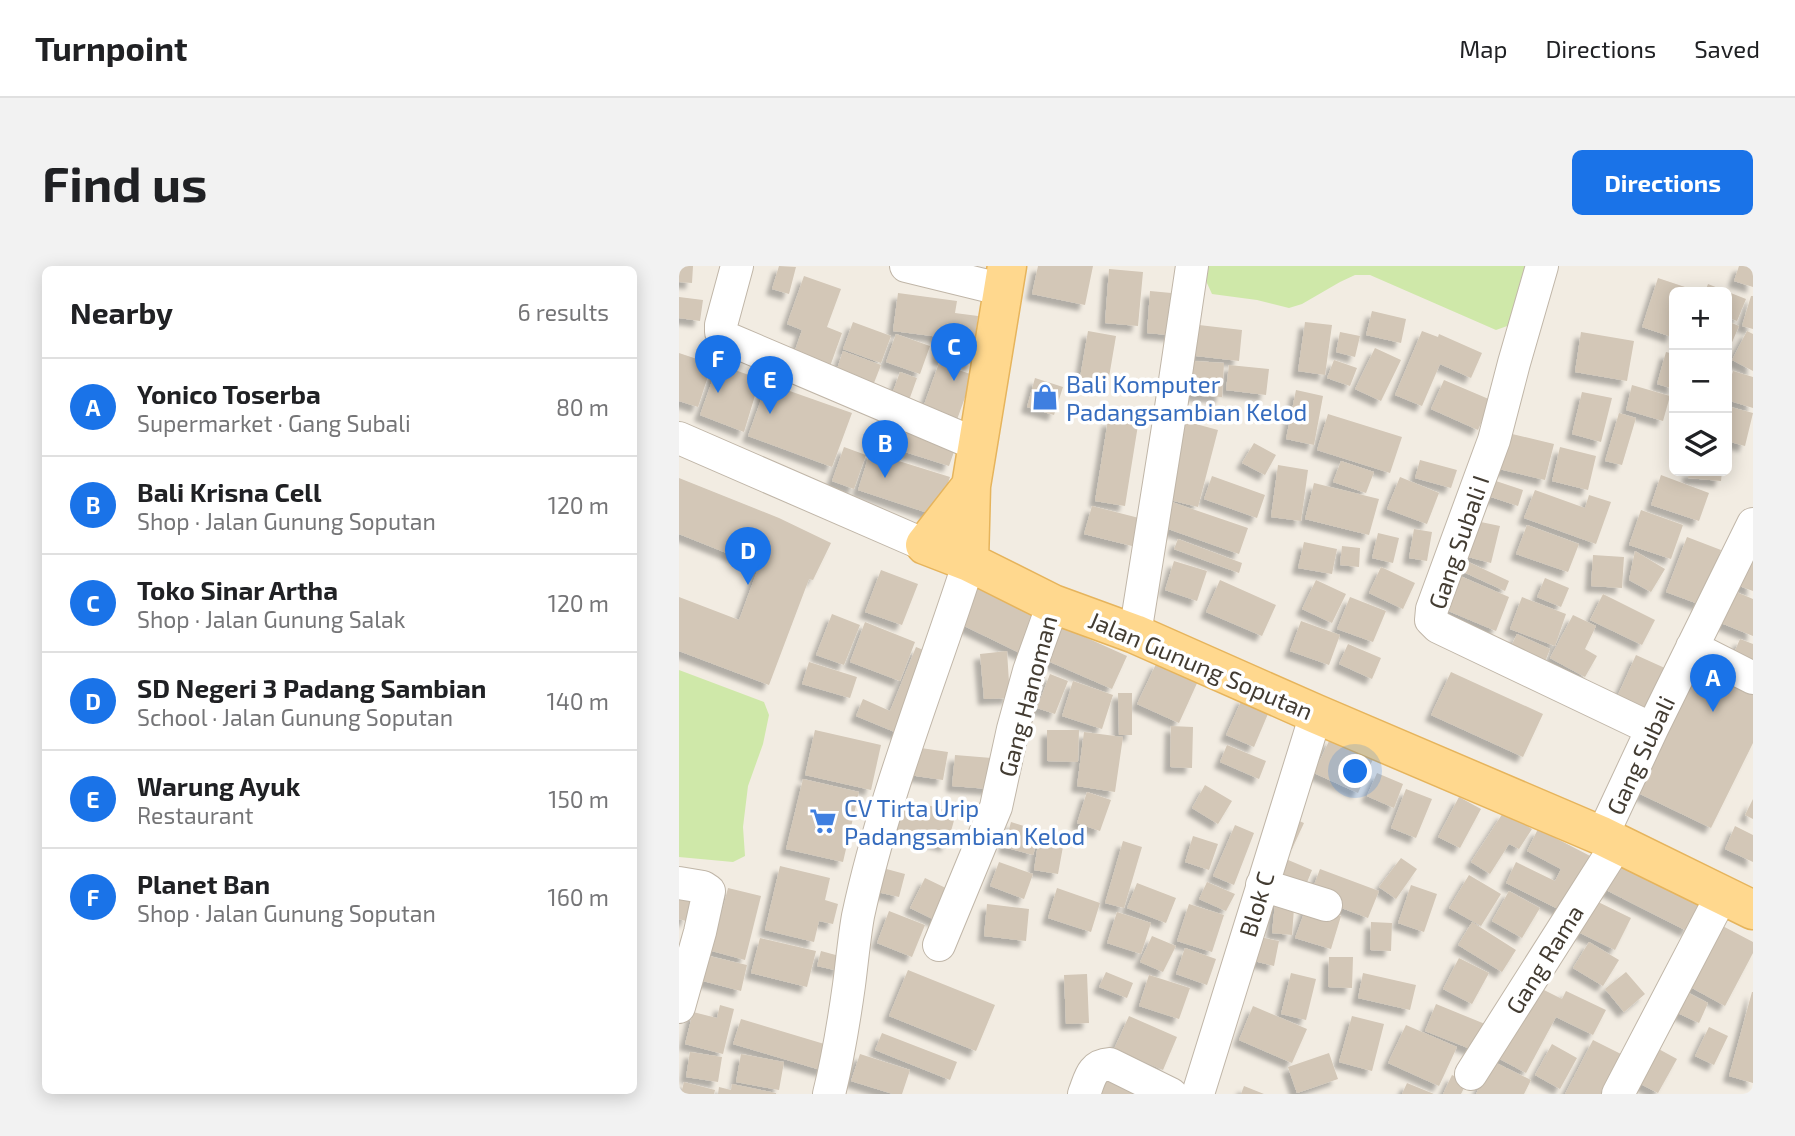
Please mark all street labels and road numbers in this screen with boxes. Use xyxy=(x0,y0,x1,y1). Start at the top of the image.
street label: Gang Subali I xyxy=(1422,471,1494,613)
street label: Jalan Gunung Soputan xyxy=(1084,605,1318,725)
street label: Gang Hanoman xyxy=(992,612,1062,780)
street label: Gang Subali xyxy=(1600,691,1680,819)
street label: Blok C xyxy=(1232,868,1280,940)
street label: Gang Rama xyxy=(1499,899,1589,1019)

